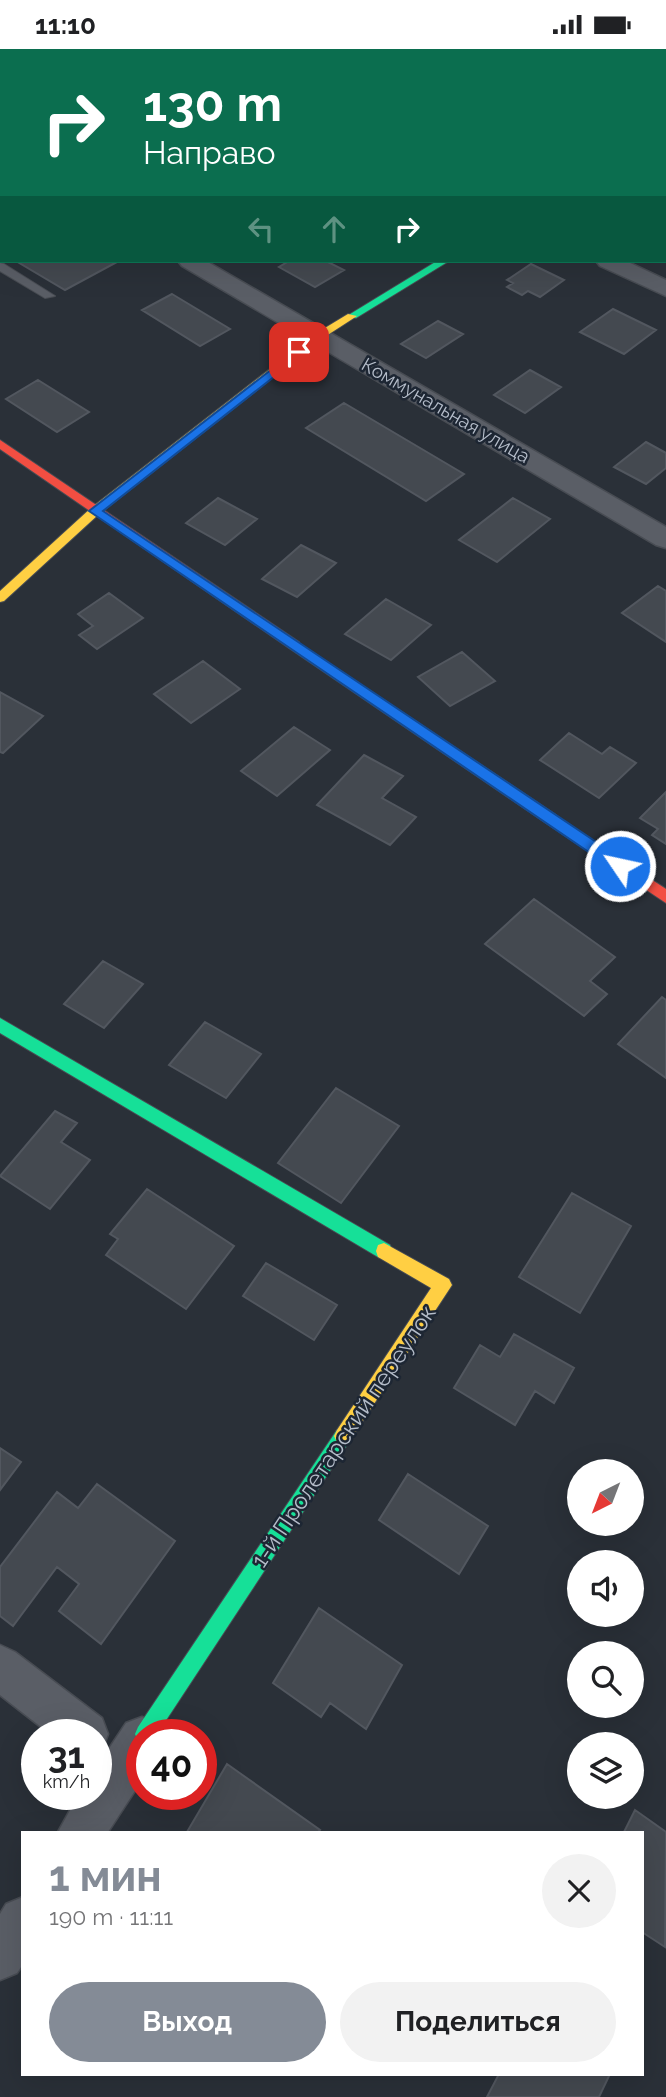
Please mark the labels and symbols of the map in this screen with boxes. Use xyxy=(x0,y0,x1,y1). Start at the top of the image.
pin xyxy=(269,322,329,382)
street label: Коммунальная улица xyxy=(358,353,534,467)
position arrow xyxy=(583,829,657,903)
street label: 1-й Пролетарский переулок xyxy=(245,1300,441,1572)
north arrow xyxy=(567,1459,644,1537)
speed limit sign: 40 xyxy=(126,1719,217,1810)

